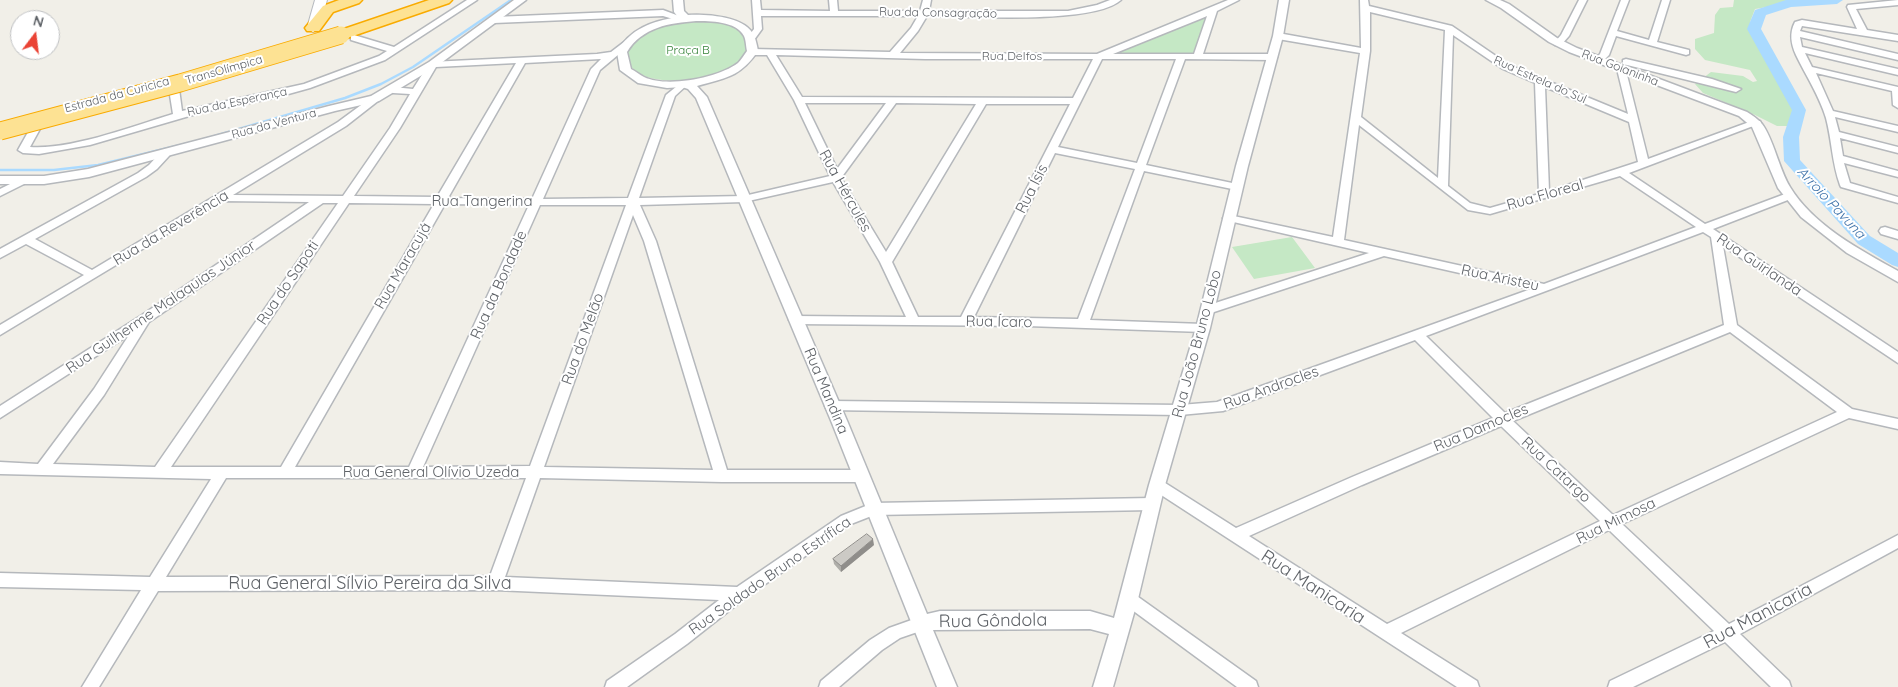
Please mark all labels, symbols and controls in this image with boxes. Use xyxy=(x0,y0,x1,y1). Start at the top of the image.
street label: Rua da Consagração xyxy=(879,5,997,21)
north arrow xyxy=(10,10,60,60)
text: N xyxy=(31,11,46,32)
park label: Praça B xyxy=(666,43,710,57)
street label: Rua Goianinha xyxy=(1579,47,1661,89)
street label: Rua Delfos xyxy=(982,49,1042,63)
street label: TransOlímpica xyxy=(184,52,264,88)
street label: Rua Estrela do Sul xyxy=(1491,53,1589,107)
street label: Estrada da Curicica xyxy=(63,74,171,116)
street label: Rua da Esperança xyxy=(186,84,288,120)
street label: Rua da Ventura xyxy=(230,106,318,142)
street label: Rua Hércules xyxy=(815,147,875,235)
street label: Rua Ísis xyxy=(1012,161,1052,217)
water label: Arroio Pavuna xyxy=(1794,164,1868,242)
street label: Rua Floreal xyxy=(1505,175,1585,215)
street label: Rua da Reverência xyxy=(110,186,232,270)
street label: Rua Tangerina xyxy=(431,192,533,210)
street label: Rua Maracujá xyxy=(371,219,435,313)
street label: Rua da Bondade xyxy=(467,228,531,342)
street label: Rua Guirlanda xyxy=(1713,230,1805,300)
street label: Rua Guilherme Malaquias Júnior xyxy=(63,237,259,377)
street label: Rua do Sapoti xyxy=(253,237,323,329)
street label: Rua Aristeu xyxy=(1459,261,1541,295)
street label: Rua João Bruno Lobo xyxy=(1169,268,1225,420)
street label: Rua do Melão xyxy=(558,291,608,387)
street label: Rua Ícaro xyxy=(965,312,1033,332)
street label: Rua Mandina xyxy=(800,345,852,437)
street label: Rua Androcles xyxy=(1221,362,1321,414)
street label: Rua Damocles xyxy=(1431,400,1531,456)
street label: Rua Catargo xyxy=(1518,433,1594,507)
street label: Rua General Olívio Uzeda xyxy=(343,463,519,481)
street label: Rua Mimosa xyxy=(1573,494,1659,548)
street label: Rua Soldado Bruno Estrífica xyxy=(685,513,855,639)
street label: Rua Manicaria xyxy=(1257,545,1369,629)
street label: Rua General Sílvio Pereira da Silva xyxy=(228,573,512,595)
street label: Rua Manicaria xyxy=(1700,578,1816,654)
street label: Rua Gôndola xyxy=(939,609,1047,633)

